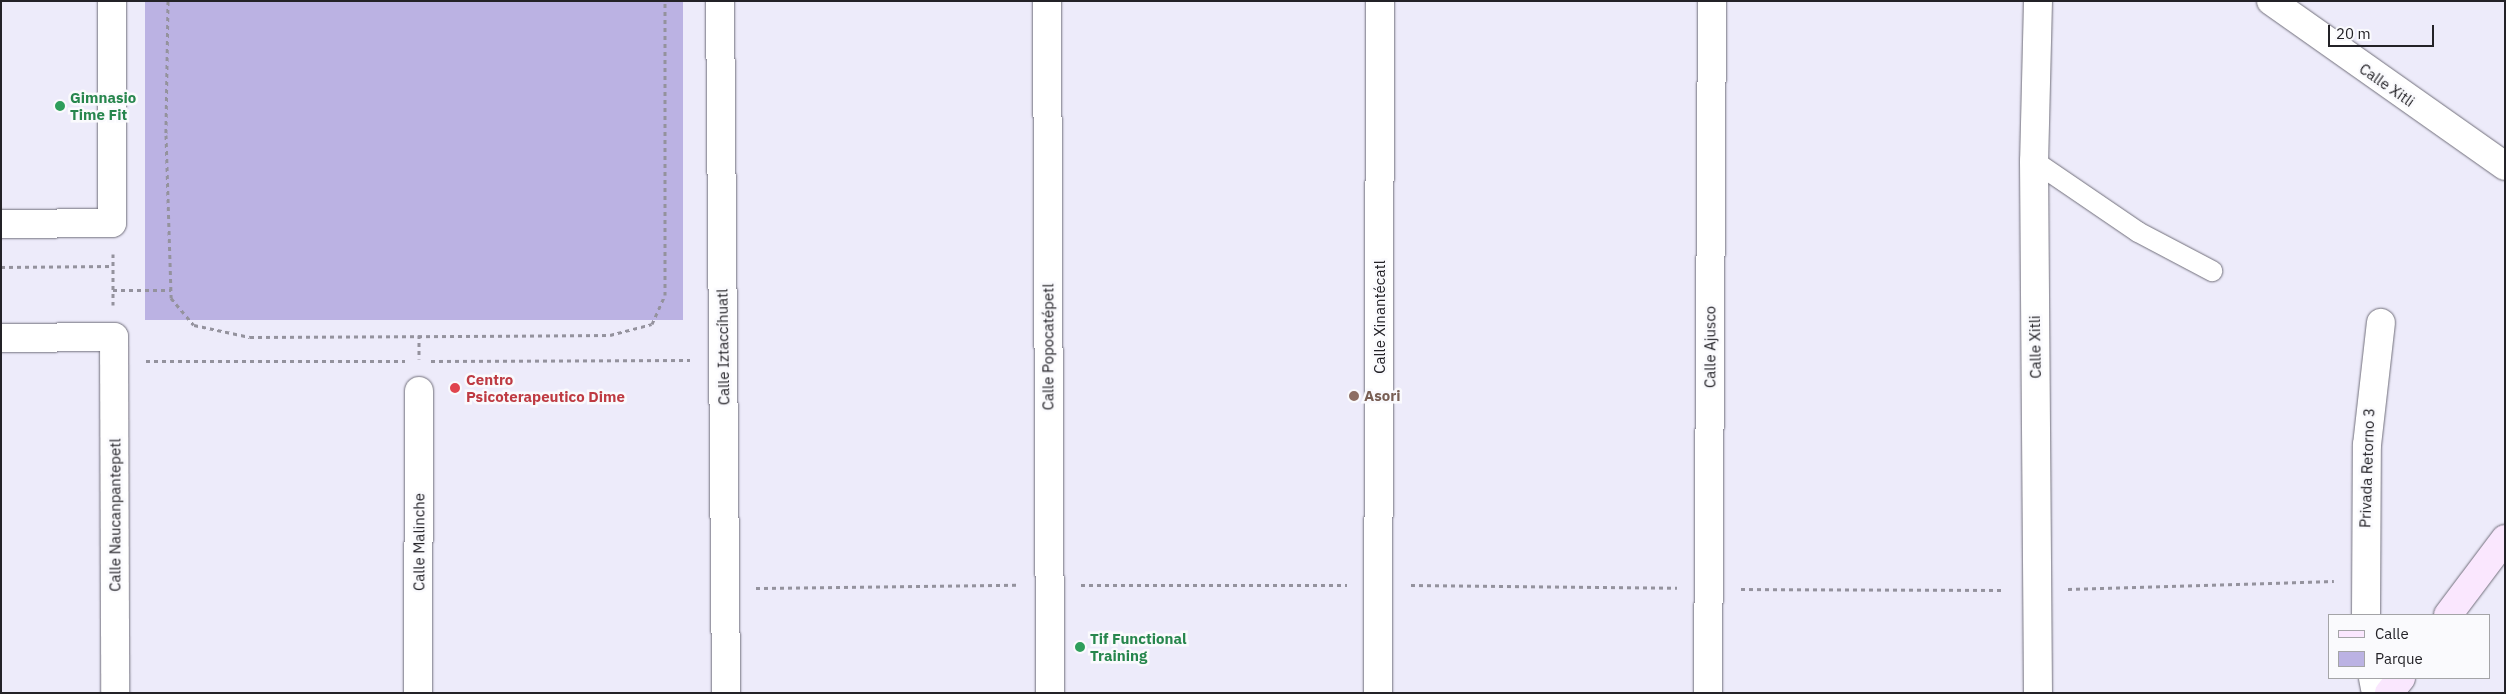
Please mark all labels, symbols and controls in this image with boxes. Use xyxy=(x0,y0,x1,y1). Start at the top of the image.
scale bar xyxy=(2331,15,2437,47)
text: 20 m xyxy=(2336,24,2371,43)
street label: Calle Xitli xyxy=(2356,59,2418,111)
place label: Gimnasio Time Fit xyxy=(70,88,136,123)
marker: Gimnasio Time Fit xyxy=(54,100,66,112)
street label: Calle Xinantécatl xyxy=(1371,260,1389,374)
street label: Calle Popocatépetl xyxy=(1039,284,1057,410)
street label: Calle Iztaccíhuatl xyxy=(713,289,733,405)
street label: Calle Ajusco xyxy=(1701,306,1719,388)
street label: Calle Xitli xyxy=(2025,315,2045,379)
place label: Centro Psicoterapeutico Dime xyxy=(466,370,625,405)
marker: Centro Psicoterapeutico Dime xyxy=(448,381,462,395)
place label: Asori xyxy=(1364,387,1401,405)
marker: Asori xyxy=(1348,390,1360,402)
street label: Privada Retorno 3 xyxy=(2356,408,2378,528)
street label: Calle Naucanpantepetl xyxy=(106,438,124,592)
street label: Calle Malinche xyxy=(410,493,428,591)
legend xyxy=(2328,614,2491,679)
text: Calle xyxy=(2375,624,2409,643)
place label: Tif Functional Training xyxy=(1090,629,1187,664)
marker: Tif Functional Training xyxy=(1074,641,1086,653)
text: Parque xyxy=(2375,649,2423,668)

